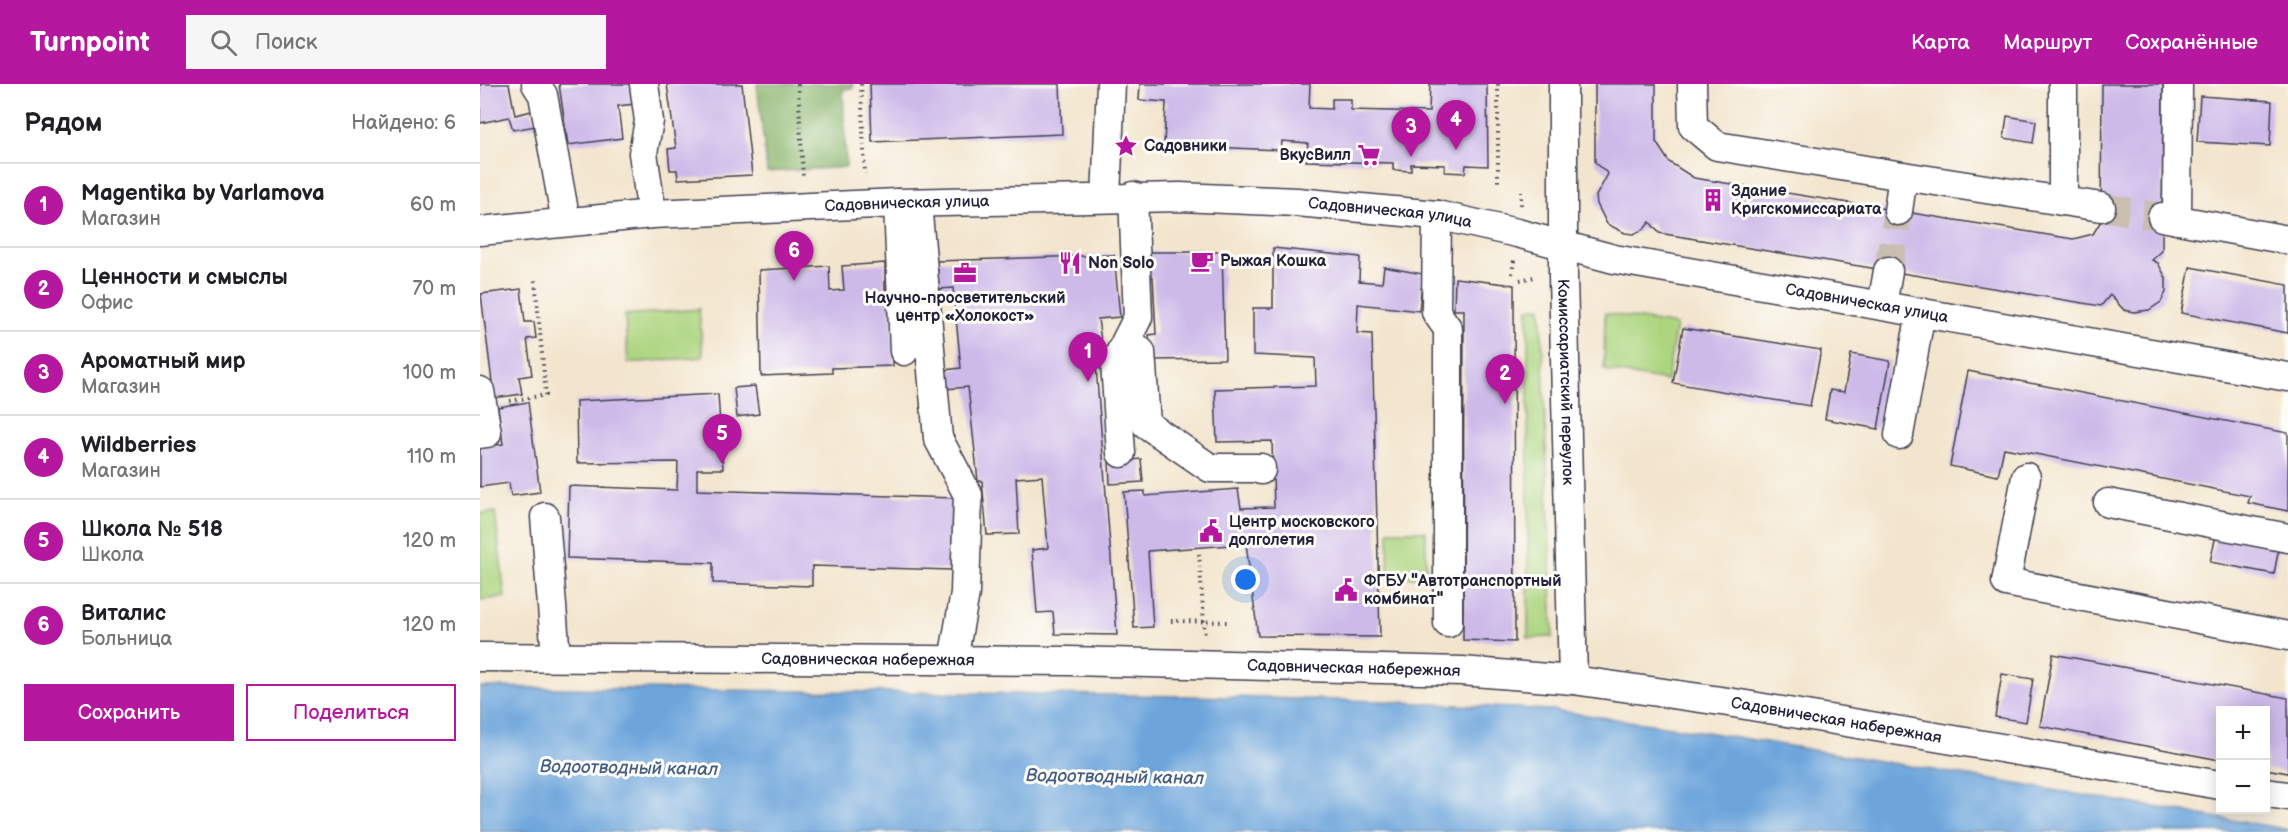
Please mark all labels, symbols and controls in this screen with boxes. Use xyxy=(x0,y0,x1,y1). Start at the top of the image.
search box xyxy=(186,15,606,69)
text: Turnpoint xyxy=(30,26,150,59)
icon: search xyxy=(207,26,240,59)
text: Поиск xyxy=(255,29,317,56)
text: Карта xyxy=(1911,30,1970,55)
text: Маршрут xyxy=(2003,30,2092,55)
text: Сохранённые xyxy=(2125,30,2258,55)
pin: 4 xyxy=(1436,100,1476,150)
pin: 3 xyxy=(1392,107,1430,157)
text: Рядом xyxy=(24,108,102,139)
text: Найдено: 6 xyxy=(351,111,456,135)
place icon: Садовники xyxy=(1113,133,1139,159)
place label: Садовники xyxy=(1144,137,1227,156)
supermarket icon: ВкусВилл xyxy=(1356,142,1382,168)
place label: ВкусВилл xyxy=(1279,146,1351,165)
text: Magentika by Varlamova xyxy=(81,180,325,207)
place label: Здание Кригскомиссариата xyxy=(1731,182,1882,219)
building icon: Здание Кригскомиссариата xyxy=(1700,187,1726,213)
street label: Садовническая улица xyxy=(824,192,990,216)
text: 1 xyxy=(39,193,48,217)
text: 60 m xyxy=(410,193,456,217)
street label: Садовническая улица xyxy=(1307,194,1474,232)
text: Магазин xyxy=(81,207,161,231)
pin: 6 xyxy=(774,232,814,281)
cafe icon: Рыжая Кошка xyxy=(1189,248,1215,274)
restaurant icon: Non Solo xyxy=(1057,250,1083,276)
place label: Рыжая Кошка xyxy=(1220,252,1327,271)
place label: Non Solo xyxy=(1088,254,1154,273)
office icon: Научно-просветительский центр «Холокост» xyxy=(952,260,978,286)
text: Ценности и смыслы xyxy=(81,264,288,291)
text: 2 xyxy=(38,277,49,301)
text: 70 m xyxy=(412,277,456,301)
street label: Комиссариатский переулок xyxy=(1554,279,1578,486)
street label: Садовническая улица xyxy=(1784,280,1950,327)
place label: Научно-просветительский центр «Холокост» xyxy=(865,289,1065,326)
text: Офис xyxy=(81,291,133,315)
pin: 1 xyxy=(1068,332,1108,382)
text: Ароматный мир xyxy=(81,348,246,375)
pin: 2 xyxy=(1486,354,1524,404)
text: 3 xyxy=(38,361,49,385)
text: 100 m xyxy=(403,361,456,385)
text: Магазин xyxy=(81,375,161,399)
pin: 5 xyxy=(702,414,742,464)
text: Wildberries xyxy=(81,432,196,459)
text: 4 xyxy=(38,445,49,469)
text: 110 m xyxy=(407,445,456,469)
text: Магазин xyxy=(81,459,161,483)
place label: Центр московского долголетия xyxy=(1228,513,1375,550)
text: Школа № 518 xyxy=(81,516,223,543)
public building icon: Центр московского долголетия xyxy=(1198,518,1224,544)
text: 5 xyxy=(38,529,49,553)
text: 120 m xyxy=(403,529,456,553)
text: Школа xyxy=(81,543,144,567)
your location xyxy=(1231,565,1260,594)
place label: ФГБУ "Автотранспортный комбинат" xyxy=(1364,572,1561,609)
public building icon: ФГБУ "Автотранспортный комбинат" xyxy=(1333,577,1359,603)
text: Виталис xyxy=(81,600,166,627)
text: 6 xyxy=(37,613,50,637)
text: 120 m xyxy=(403,613,456,637)
text: Больница xyxy=(81,627,172,651)
street label: Садовническая набережная xyxy=(761,649,975,670)
street label: Садовническая набережная xyxy=(1247,656,1461,680)
button: Сохранить xyxy=(24,684,234,741)
button: Поделиться xyxy=(246,684,456,741)
street label: Садовническая набережная xyxy=(1730,693,1943,747)
map controls xyxy=(2216,706,2270,814)
button: + xyxy=(2216,706,2270,760)
water label: Водоотводный канал xyxy=(540,756,719,780)
button: − xyxy=(2216,760,2270,814)
water label: Водоотводный канал xyxy=(1026,765,1205,789)

